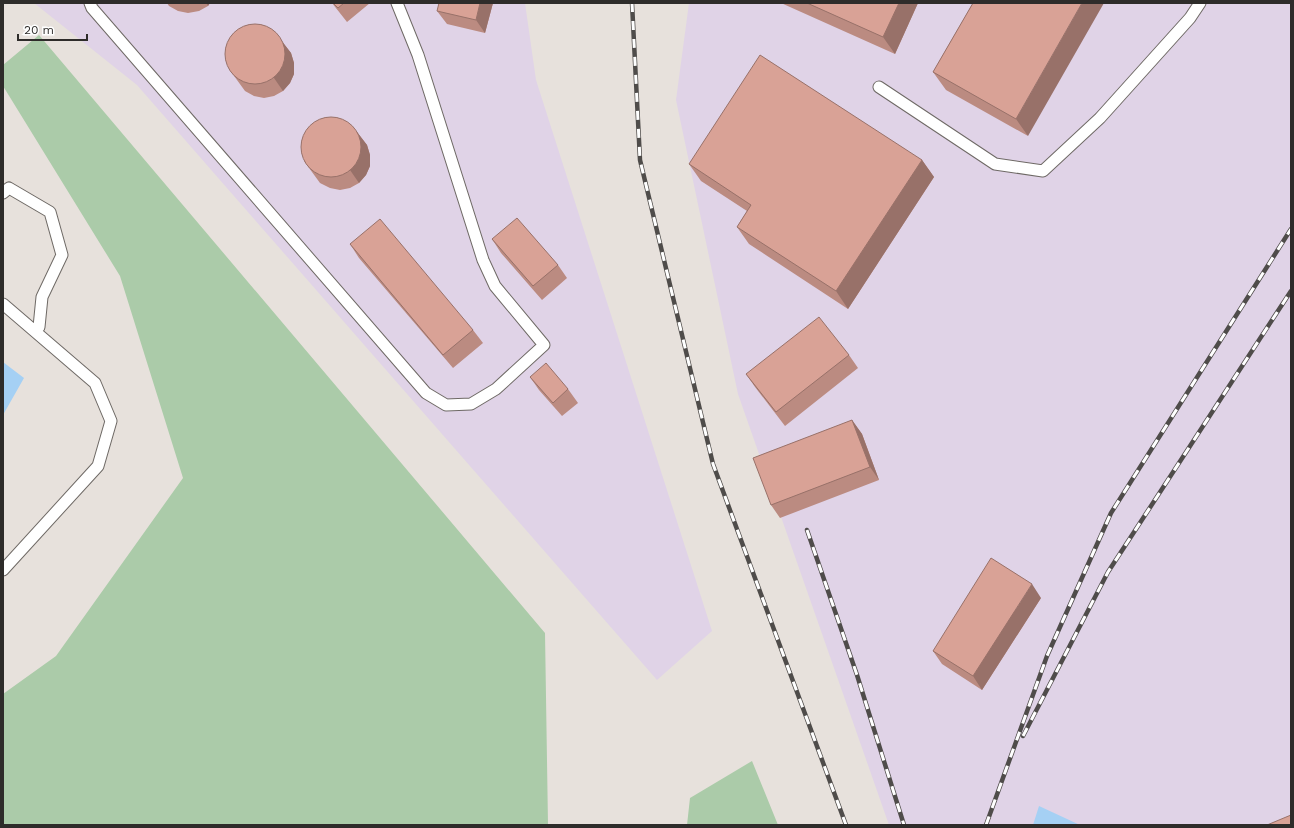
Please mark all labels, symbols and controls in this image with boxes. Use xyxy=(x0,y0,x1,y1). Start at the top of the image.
scale bar xyxy=(18,16,87,42)
text: 20 m xyxy=(24,23,54,37)

